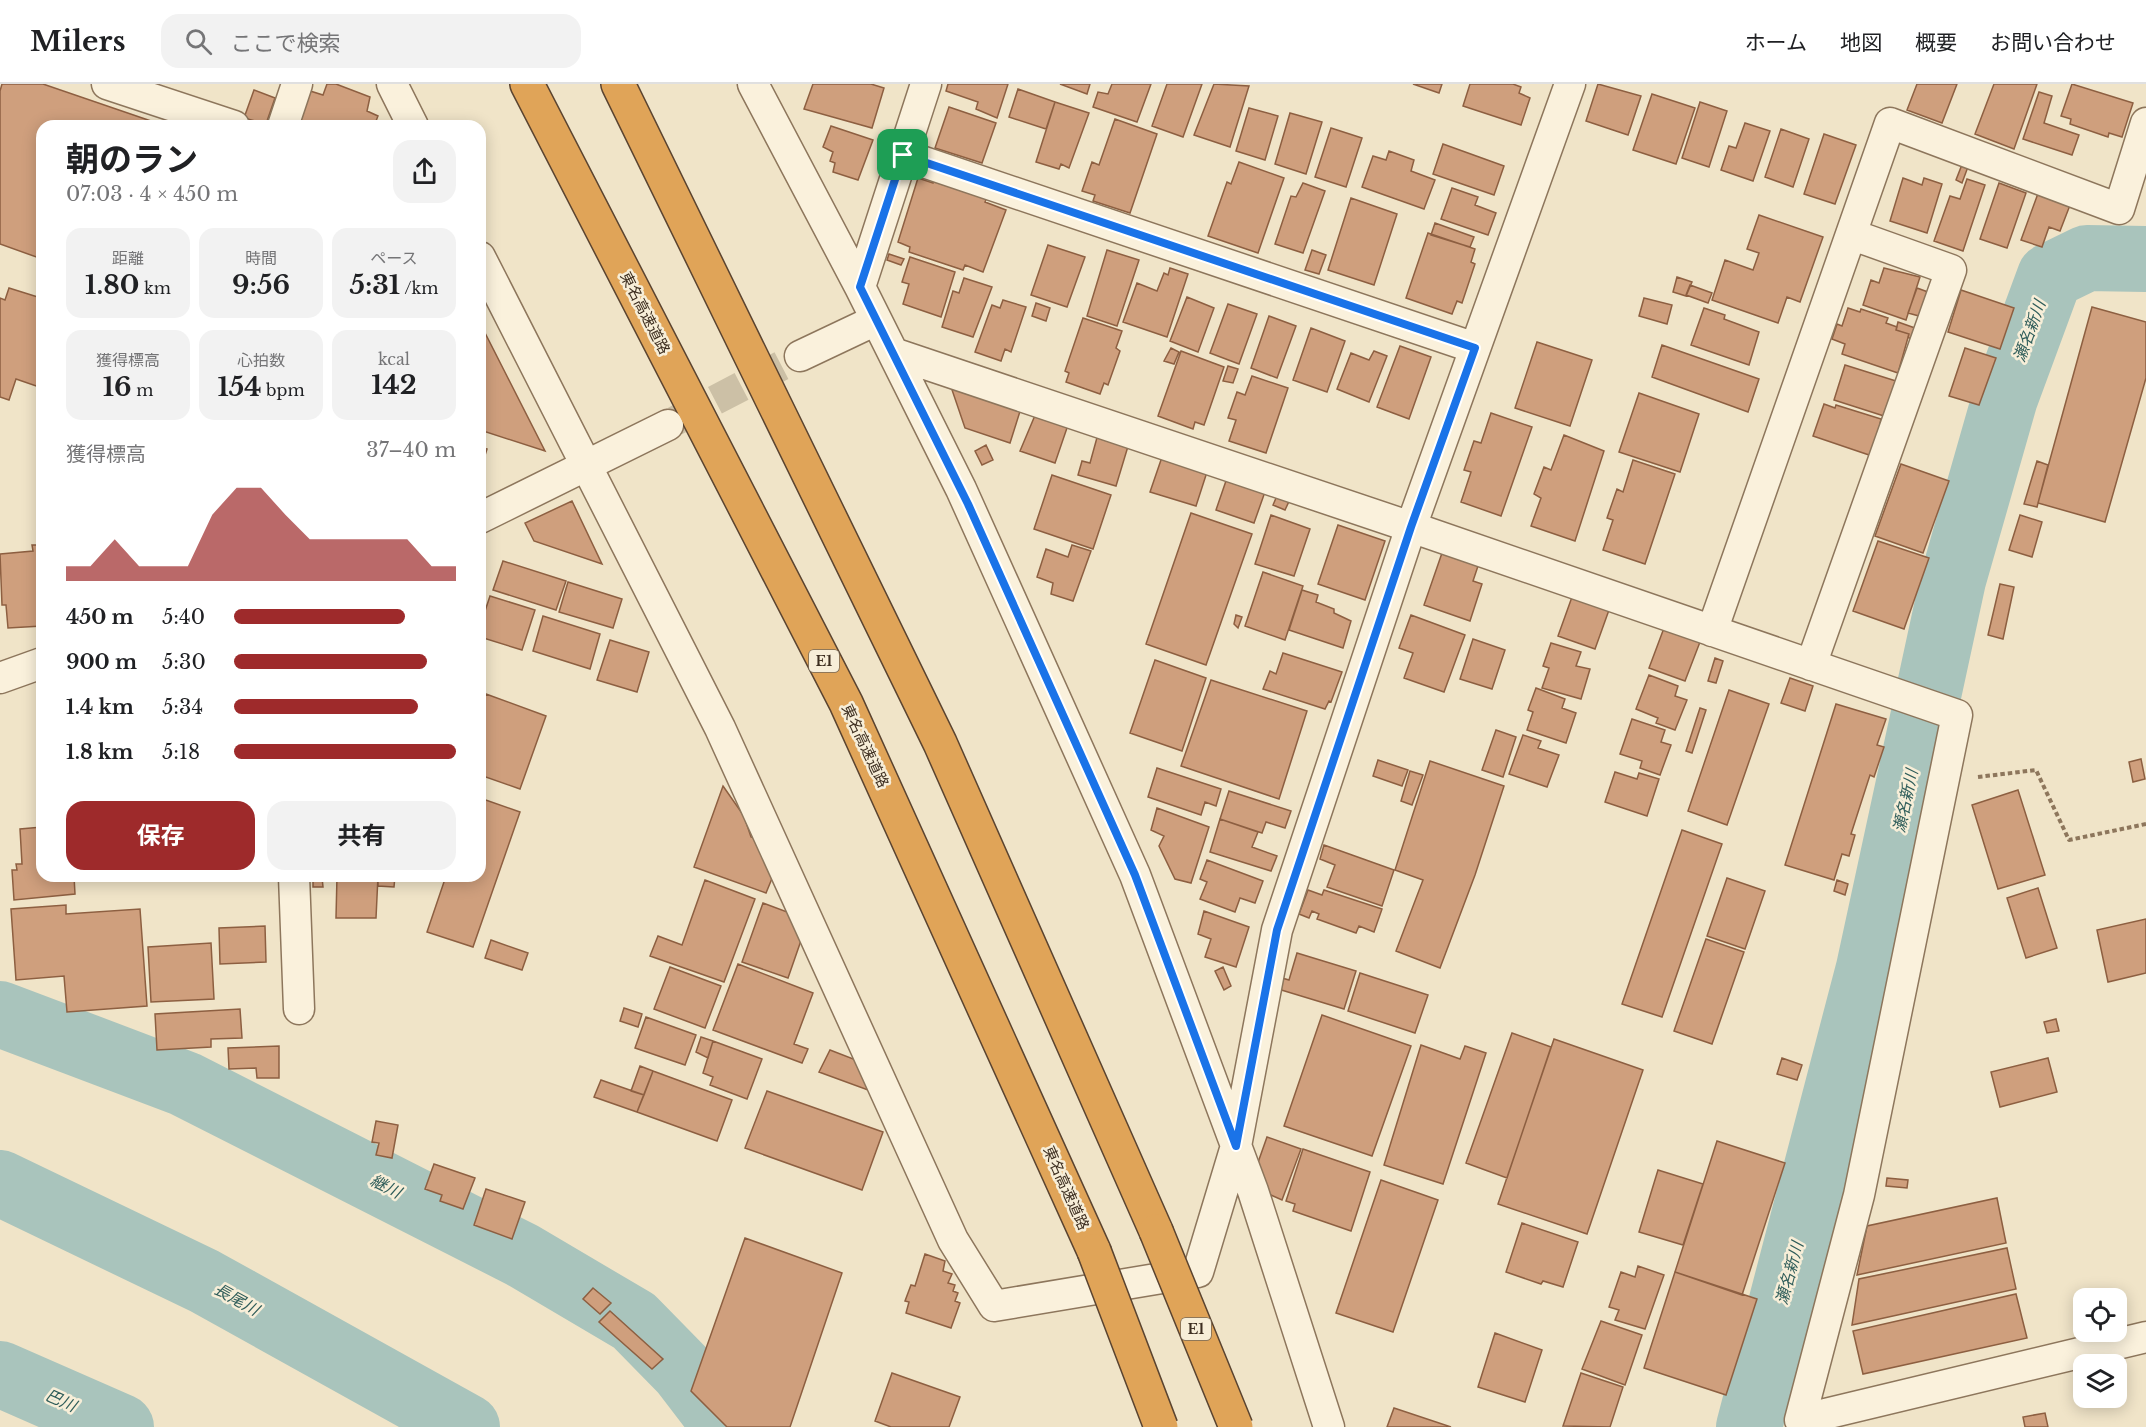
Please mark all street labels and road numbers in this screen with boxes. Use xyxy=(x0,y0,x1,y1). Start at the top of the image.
street label: 東名高速道路 xyxy=(617,268,674,357)
road number: E1 xyxy=(809,650,839,672)
street label: 東名高速道路 xyxy=(838,701,893,791)
street label: 東名高速道路 xyxy=(1039,1143,1093,1233)
road number: E1 xyxy=(1181,1318,1211,1340)

